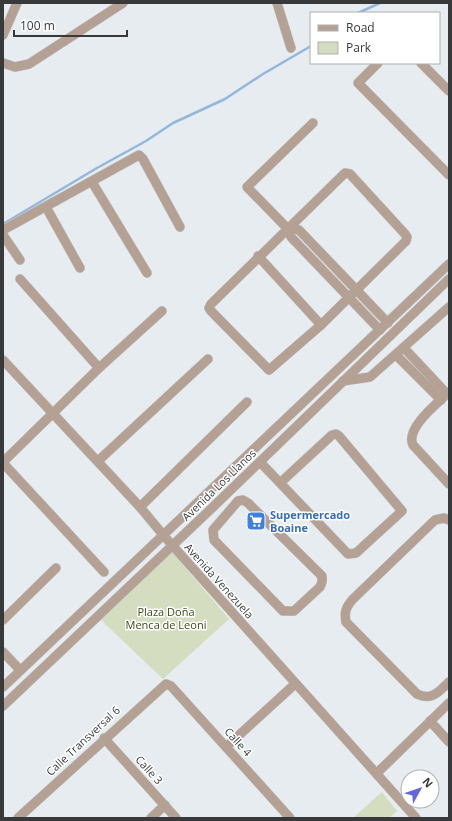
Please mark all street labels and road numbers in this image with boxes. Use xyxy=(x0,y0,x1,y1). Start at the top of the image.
street label: Avenida Los Llanos xyxy=(178,445,259,524)
street label: Avenida Venezuela xyxy=(182,540,257,622)
street label: Calle Transversal 6 xyxy=(43,703,123,779)
street label: Calle 4 xyxy=(221,724,256,760)
street label: Calle 3 xyxy=(132,752,166,787)

